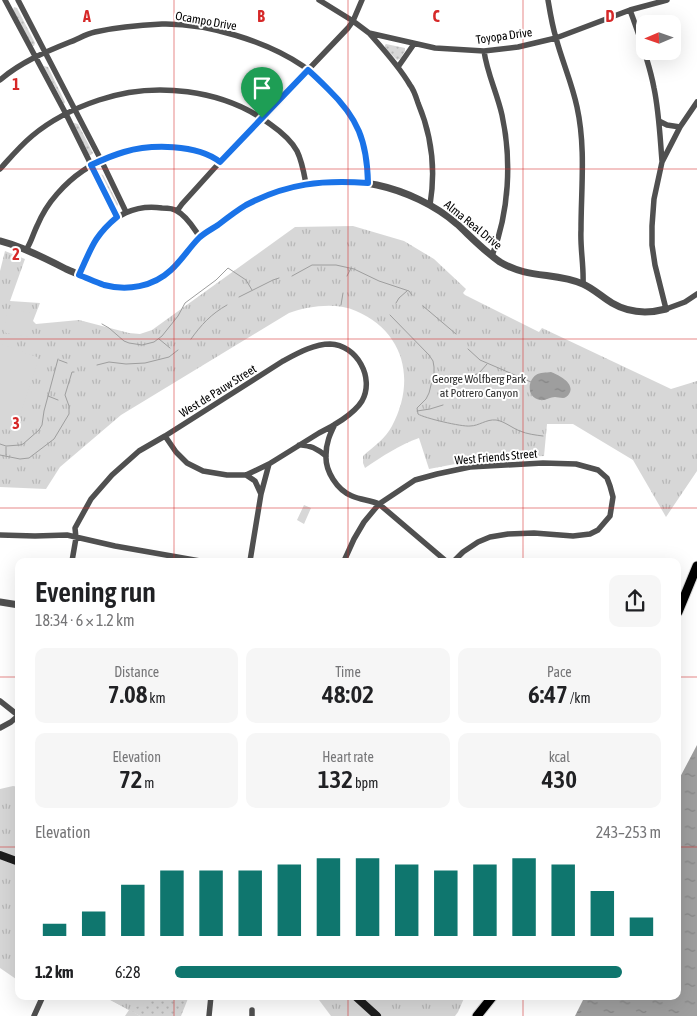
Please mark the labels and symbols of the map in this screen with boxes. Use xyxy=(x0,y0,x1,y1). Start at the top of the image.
text: A xyxy=(82,7,91,25)
text: B xyxy=(257,7,265,25)
text: C xyxy=(432,7,440,25)
text: D xyxy=(606,7,615,25)
street label: Ocampo Drive xyxy=(174,9,238,33)
north arrow xyxy=(636,15,681,60)
street label: Toyopa Drive xyxy=(475,25,533,47)
pin xyxy=(241,67,283,118)
text: 1 xyxy=(12,75,20,93)
street label: Alma Real Drive xyxy=(441,198,505,252)
text: 2 xyxy=(12,245,20,263)
street label: West de Pauw Street xyxy=(177,361,260,420)
park label: George Wolfberg Park at Potrero Canyon xyxy=(432,372,527,400)
text: 3 xyxy=(12,414,20,432)
street label: West Friends Street xyxy=(454,446,539,468)

